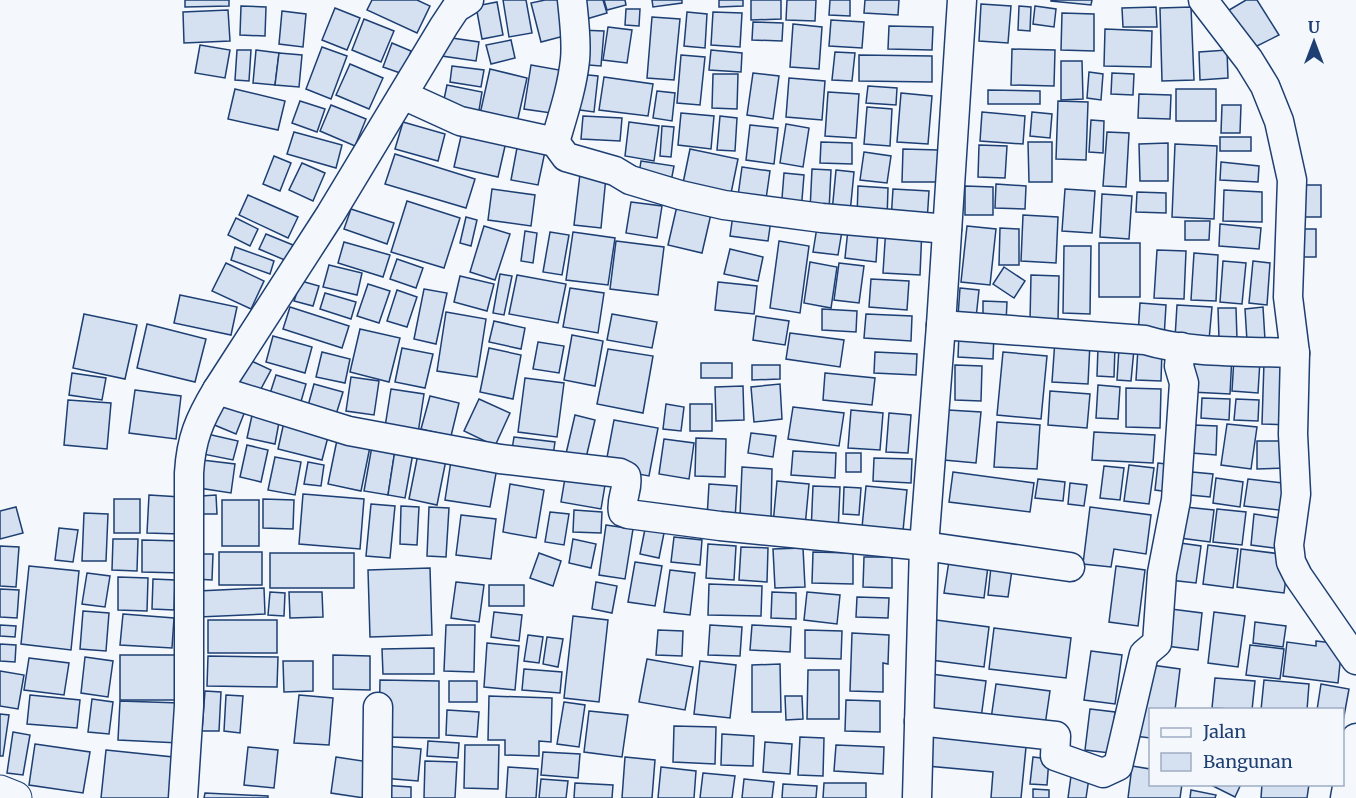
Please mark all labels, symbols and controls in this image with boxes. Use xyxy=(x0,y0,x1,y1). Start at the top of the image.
north arrow xyxy=(1284,12,1344,72)
text: U xyxy=(1308,17,1320,37)
legend xyxy=(1149,708,1344,786)
text: Jalan xyxy=(1202,720,1246,743)
text: Bangunan xyxy=(1203,750,1293,773)

